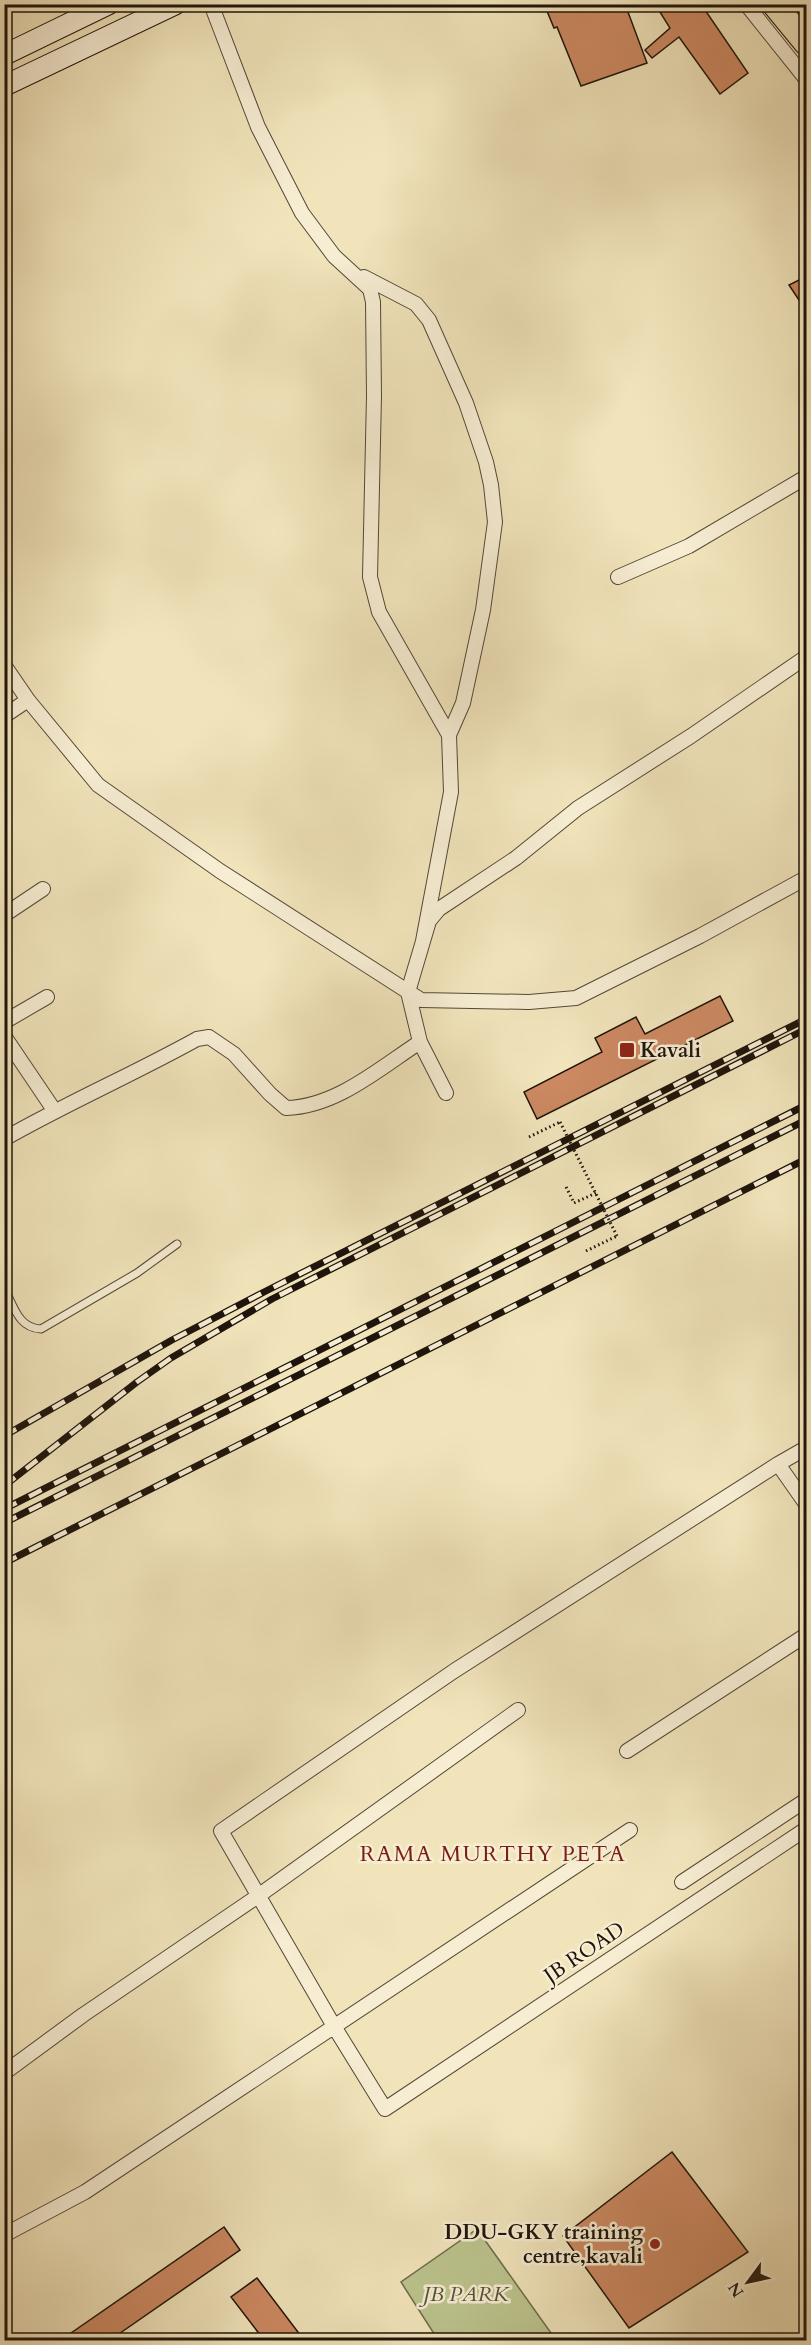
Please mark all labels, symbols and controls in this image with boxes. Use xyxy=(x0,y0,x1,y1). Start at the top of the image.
place label: Kavali xyxy=(640,1036,701,1065)
marker: Kavali xyxy=(618,1041,636,1059)
district label: RAMA MURTHY PETA xyxy=(360,1839,626,1869)
street label: JB ROAD xyxy=(536,1915,630,1992)
place label: DDU-GKY training centre,kavali xyxy=(444,2218,643,2271)
marker: DDU-GKY training centre,kavali xyxy=(648,2237,662,2251)
north arrow xyxy=(718,2252,778,2312)
text: N xyxy=(723,2278,749,2301)
park label: JB PARK xyxy=(418,2280,510,2309)

